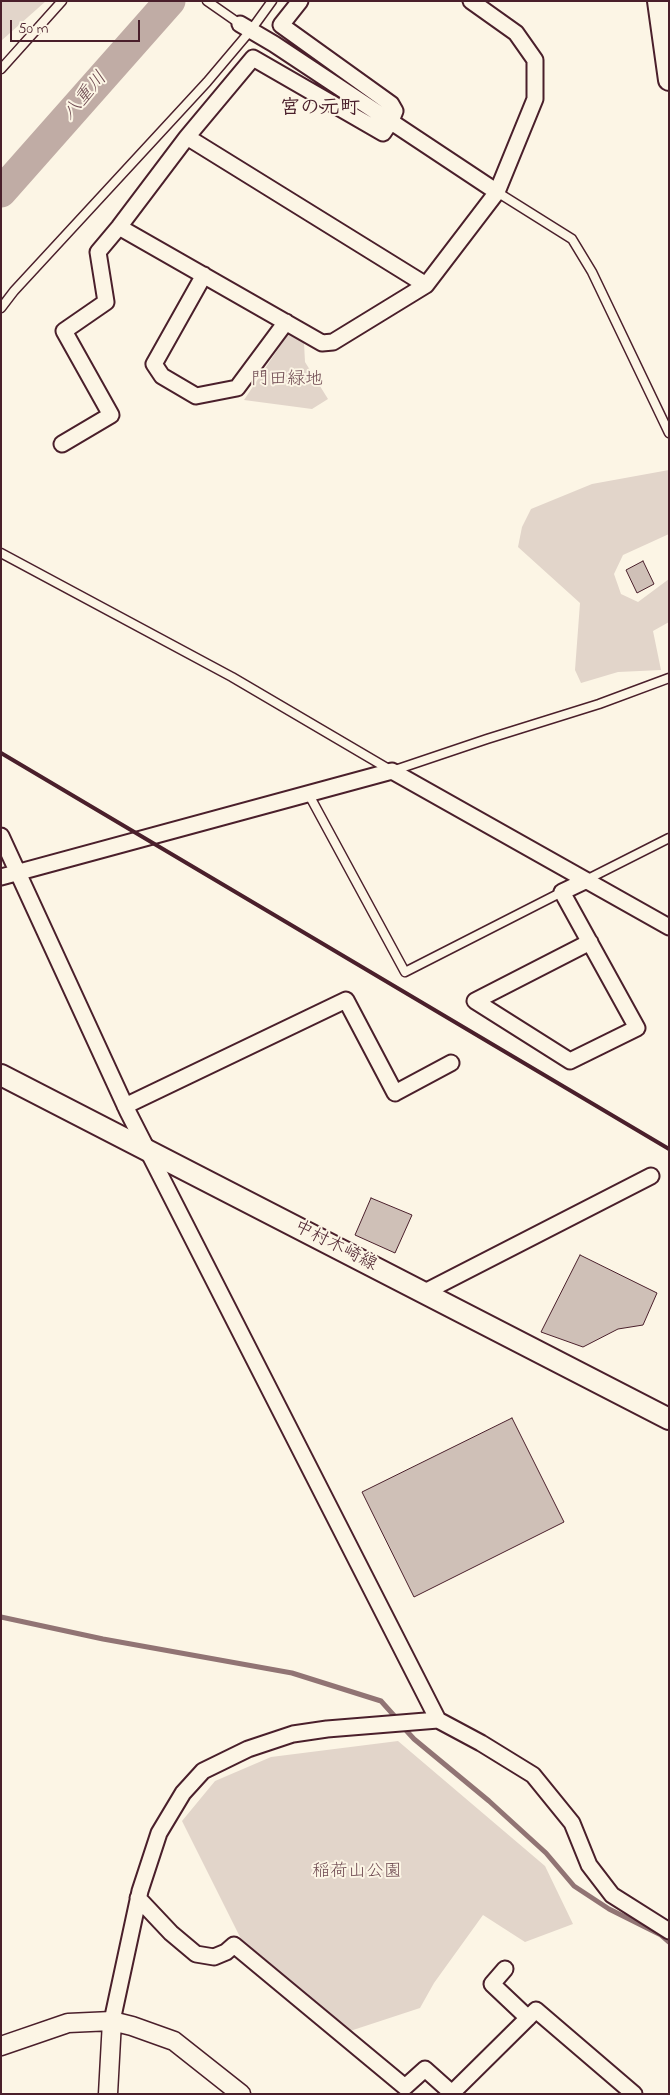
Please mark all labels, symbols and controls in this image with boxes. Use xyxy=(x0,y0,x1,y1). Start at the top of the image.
scale bar xyxy=(12,10,142,42)
text: 50 m xyxy=(18,18,48,40)
water label: 八重川 xyxy=(59,68,113,126)
district label: 宮の元町 xyxy=(280,98,360,122)
park label: 門田緑地 xyxy=(251,370,323,392)
street label: 中村木崎線 xyxy=(290,1217,380,1277)
park label: 稲荷山公園 xyxy=(312,1862,402,1884)

